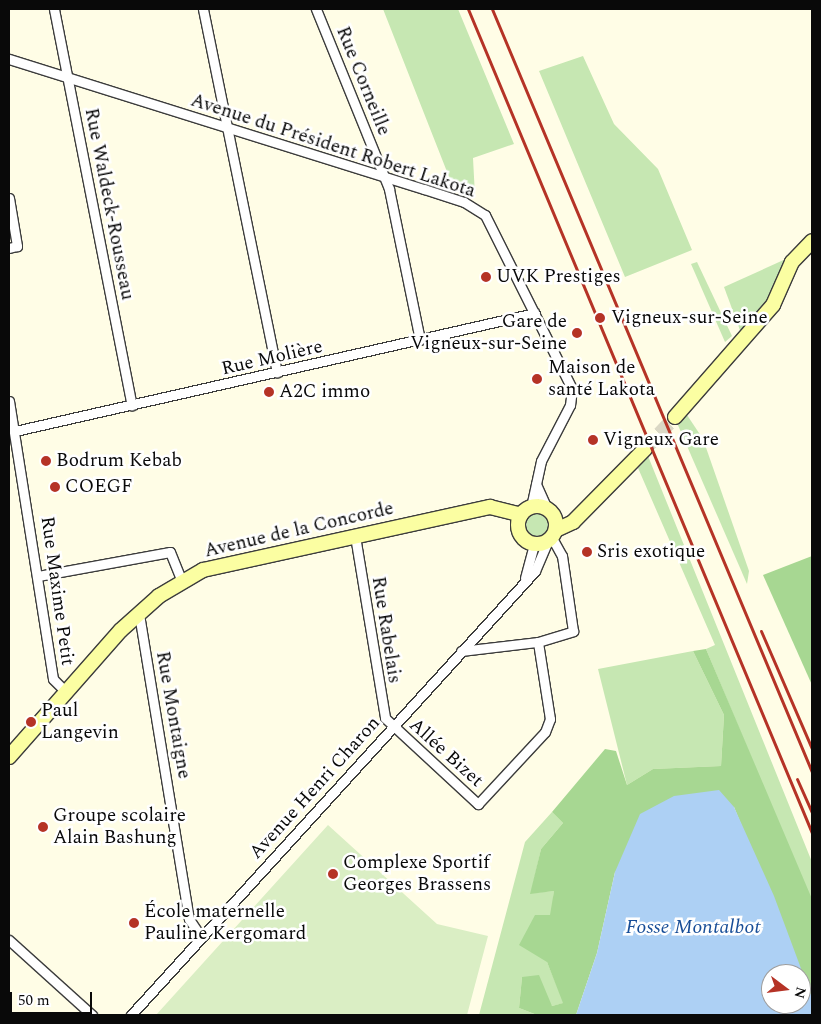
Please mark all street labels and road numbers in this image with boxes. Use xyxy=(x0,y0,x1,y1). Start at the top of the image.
street label: Rue Corneille xyxy=(331,23,395,139)
street label: Avenue du Président Robert Lakota xyxy=(188,89,478,203)
street label: Rue Waldeck-Rousseau xyxy=(79,106,139,302)
street label: Rue Molière xyxy=(219,335,325,381)
street label: Avenue de la Concorde xyxy=(202,497,396,563)
street label: Rue Maxime Petit xyxy=(35,515,79,667)
street label: Rue Rabelais xyxy=(366,575,406,685)
street label: Rue Montaigne xyxy=(151,649,195,781)
street label: Avenue Henri Charon xyxy=(245,712,385,864)
street label: Allée Bizet xyxy=(404,714,488,792)

